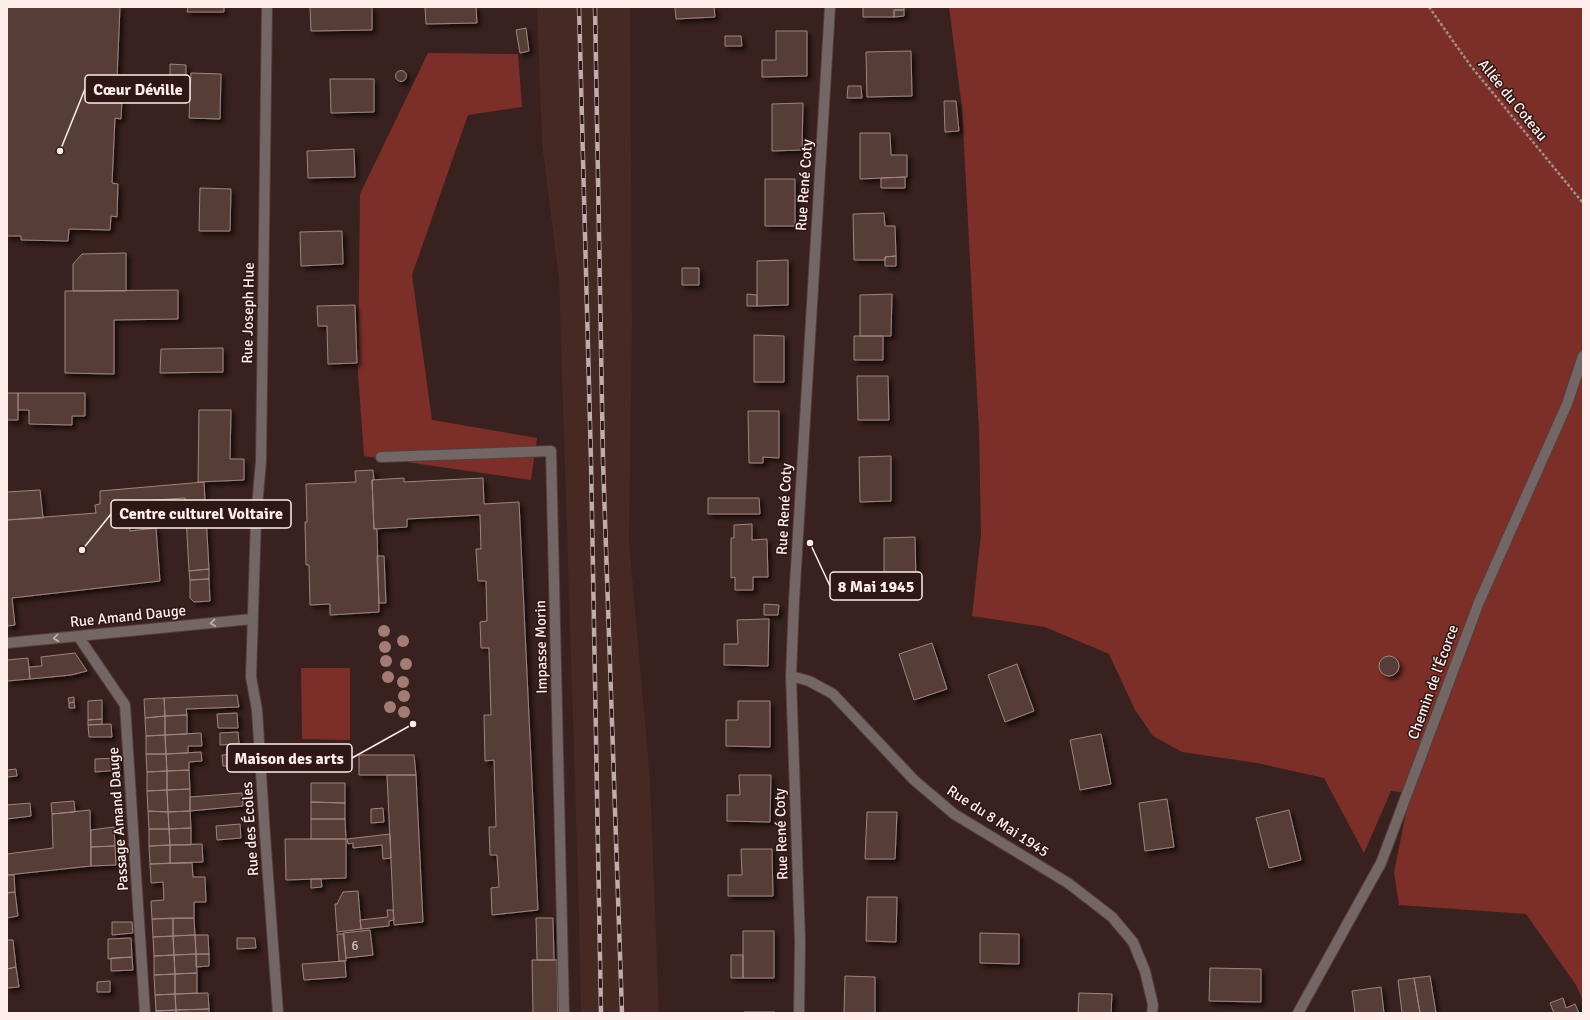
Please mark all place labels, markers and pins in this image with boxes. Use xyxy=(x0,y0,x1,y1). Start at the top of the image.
callout: Cœur Déville xyxy=(85,75,190,103)
callout: Centre culturel Voltaire xyxy=(111,500,291,528)
callout: 8 Mai 1945 xyxy=(830,572,922,600)
callout: Maison des arts xyxy=(227,744,352,772)

